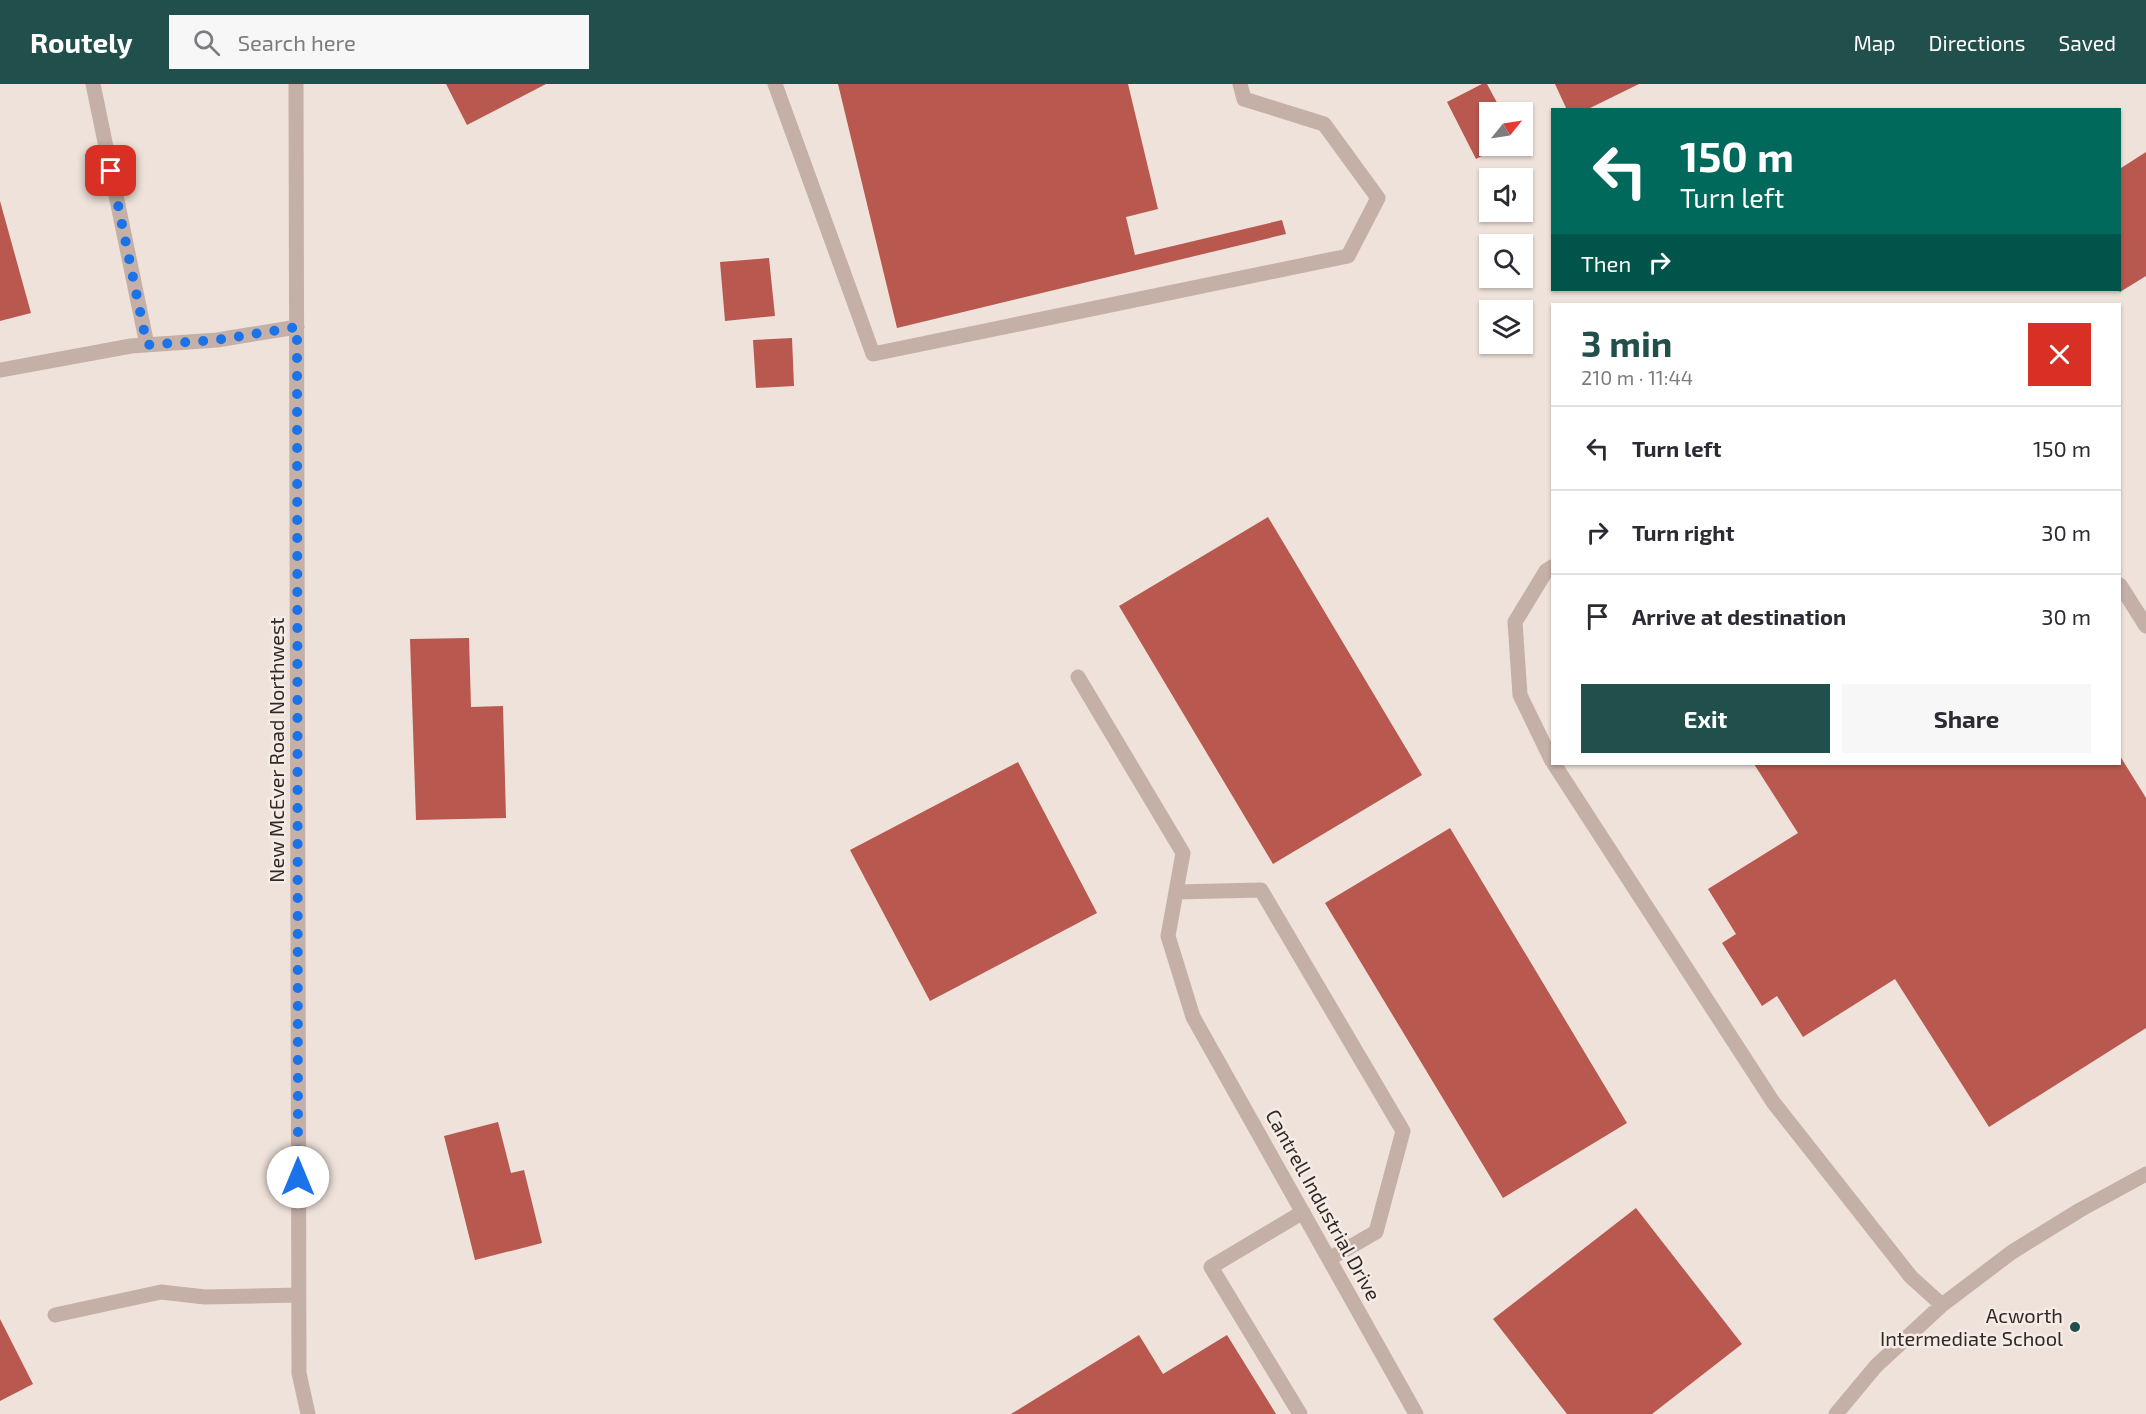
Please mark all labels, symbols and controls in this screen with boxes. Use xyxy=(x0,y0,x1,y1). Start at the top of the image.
search box xyxy=(169,15,589,69)
text: Routely xyxy=(30,25,133,59)
icon: search xyxy=(190,26,223,59)
text: Search here xyxy=(238,29,356,55)
text: Map xyxy=(1853,30,1896,55)
text: Directions xyxy=(1929,30,2025,55)
text: Saved xyxy=(2058,30,2116,55)
north arrow xyxy=(1479,102,1533,156)
map controls xyxy=(1479,102,1533,354)
text: 150 m xyxy=(1680,130,1794,180)
icon: left xyxy=(1581,132,1659,210)
pin xyxy=(85,145,136,196)
icon: arrive xyxy=(94,154,127,187)
button: sound xyxy=(1479,168,1533,222)
text: Turn left xyxy=(1680,181,1784,213)
button: search xyxy=(1479,234,1533,288)
icon: right xyxy=(1643,246,1676,279)
text: Then xyxy=(1581,250,1631,276)
button: layers xyxy=(1479,300,1533,354)
text: 3 min xyxy=(1581,321,1672,364)
button: close xyxy=(2028,323,2091,386)
text: 210 m · 11:44 xyxy=(1581,365,1693,389)
icon: left xyxy=(1581,432,1614,465)
text: Turn left xyxy=(1632,435,1721,461)
text: 150 m xyxy=(2033,435,2091,461)
icon: right xyxy=(1581,516,1614,549)
text: Turn right xyxy=(1632,519,1734,545)
text: 30 m xyxy=(2041,519,2091,545)
icon: arrive xyxy=(1581,600,1614,633)
text: Arrive at destination xyxy=(1632,603,1846,629)
text: 30 m xyxy=(2041,603,2091,629)
street label: New McEver Road Northwest xyxy=(264,617,288,883)
button: Exit xyxy=(1581,684,1830,753)
button: Share xyxy=(1842,684,2091,753)
street label: Cantrell Industrial Drive xyxy=(1261,1105,1386,1304)
position arrow xyxy=(266,1145,330,1209)
place label: Acworth Intermediate School xyxy=(1880,1303,2063,1350)
marker: Acworth Intermediate School xyxy=(2068,1320,2082,1334)

